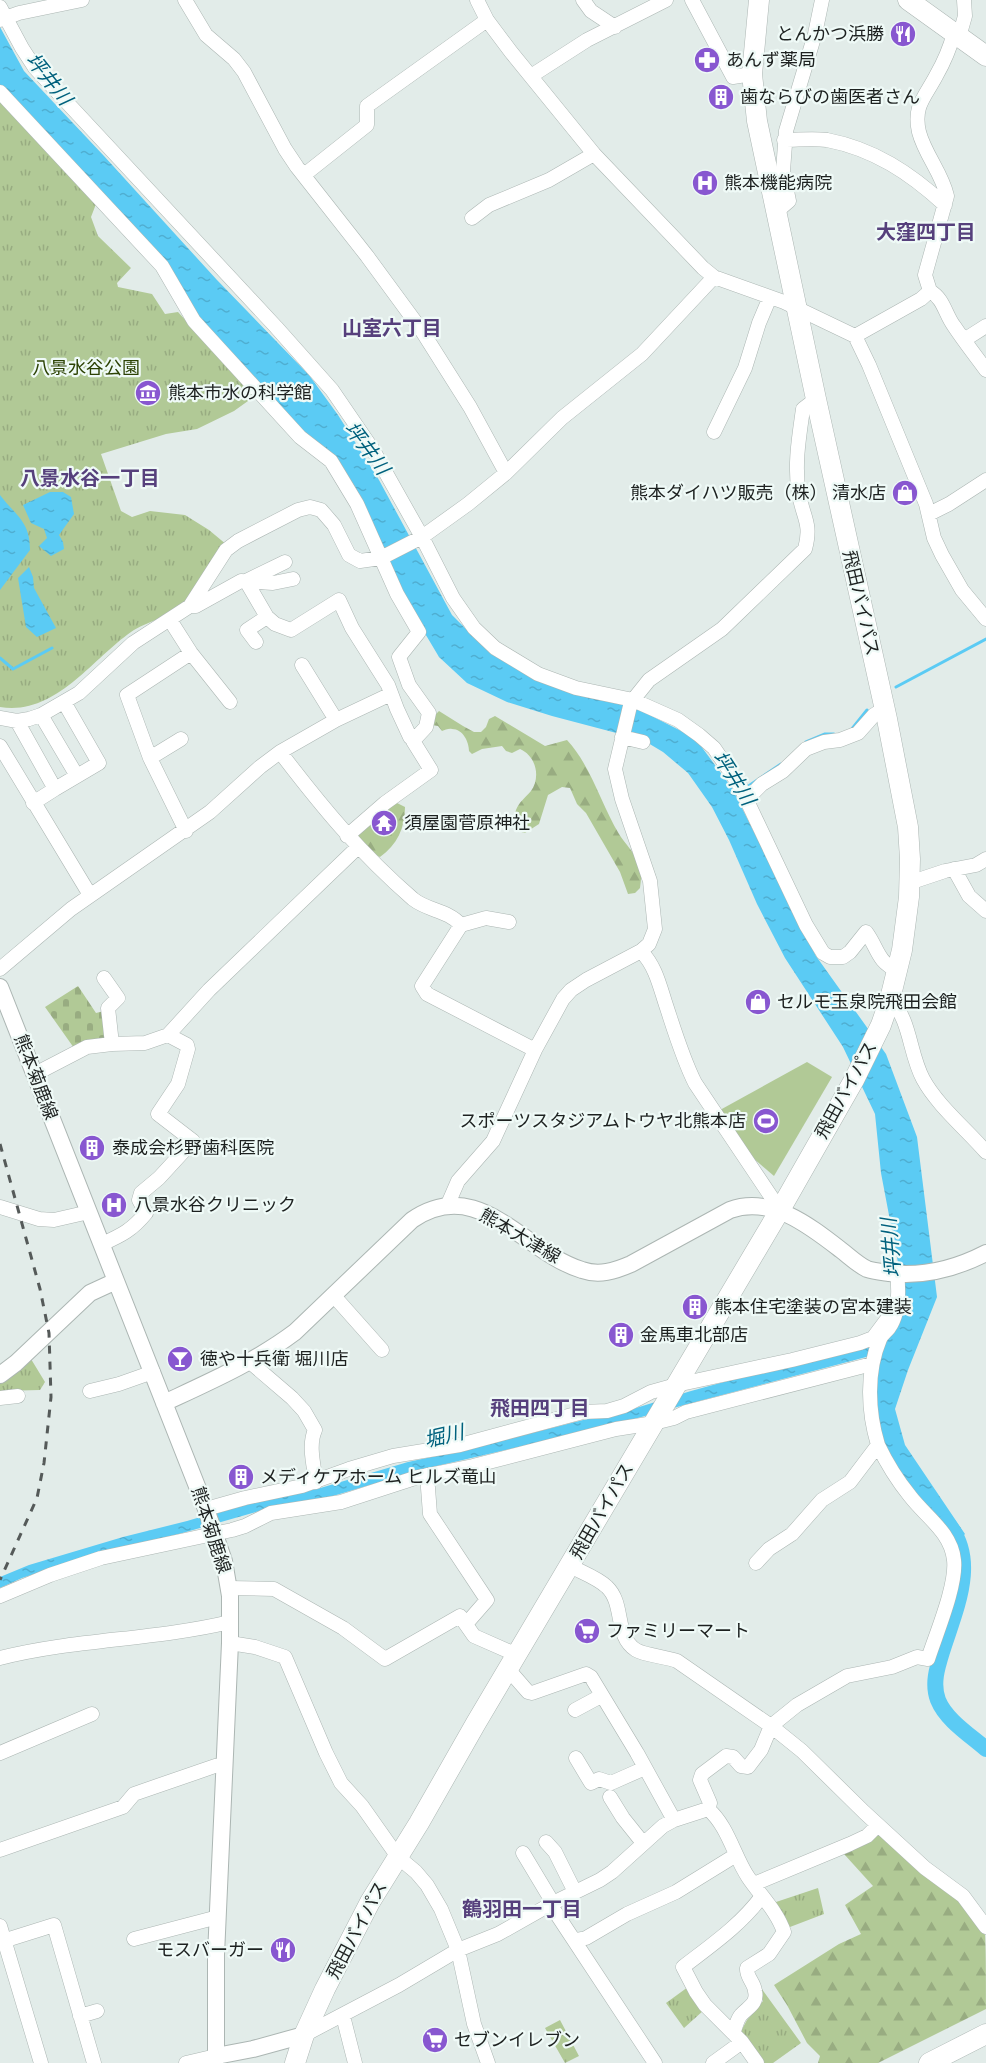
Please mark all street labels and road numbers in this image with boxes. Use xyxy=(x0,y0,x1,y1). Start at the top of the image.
street label: 飛田バイパス xyxy=(839,548,884,658)
street label: 熊本菊鹿線 xyxy=(11,1031,62,1123)
street label: 飛田バイパス xyxy=(810,1038,881,1142)
street label: 熊本大津線 xyxy=(476,1204,564,1267)
street label: 飛田バイパス xyxy=(566,1459,638,1563)
street label: 熊本菊鹿線 xyxy=(188,1484,235,1576)
street label: 飛田バイパス xyxy=(322,1877,391,1982)

